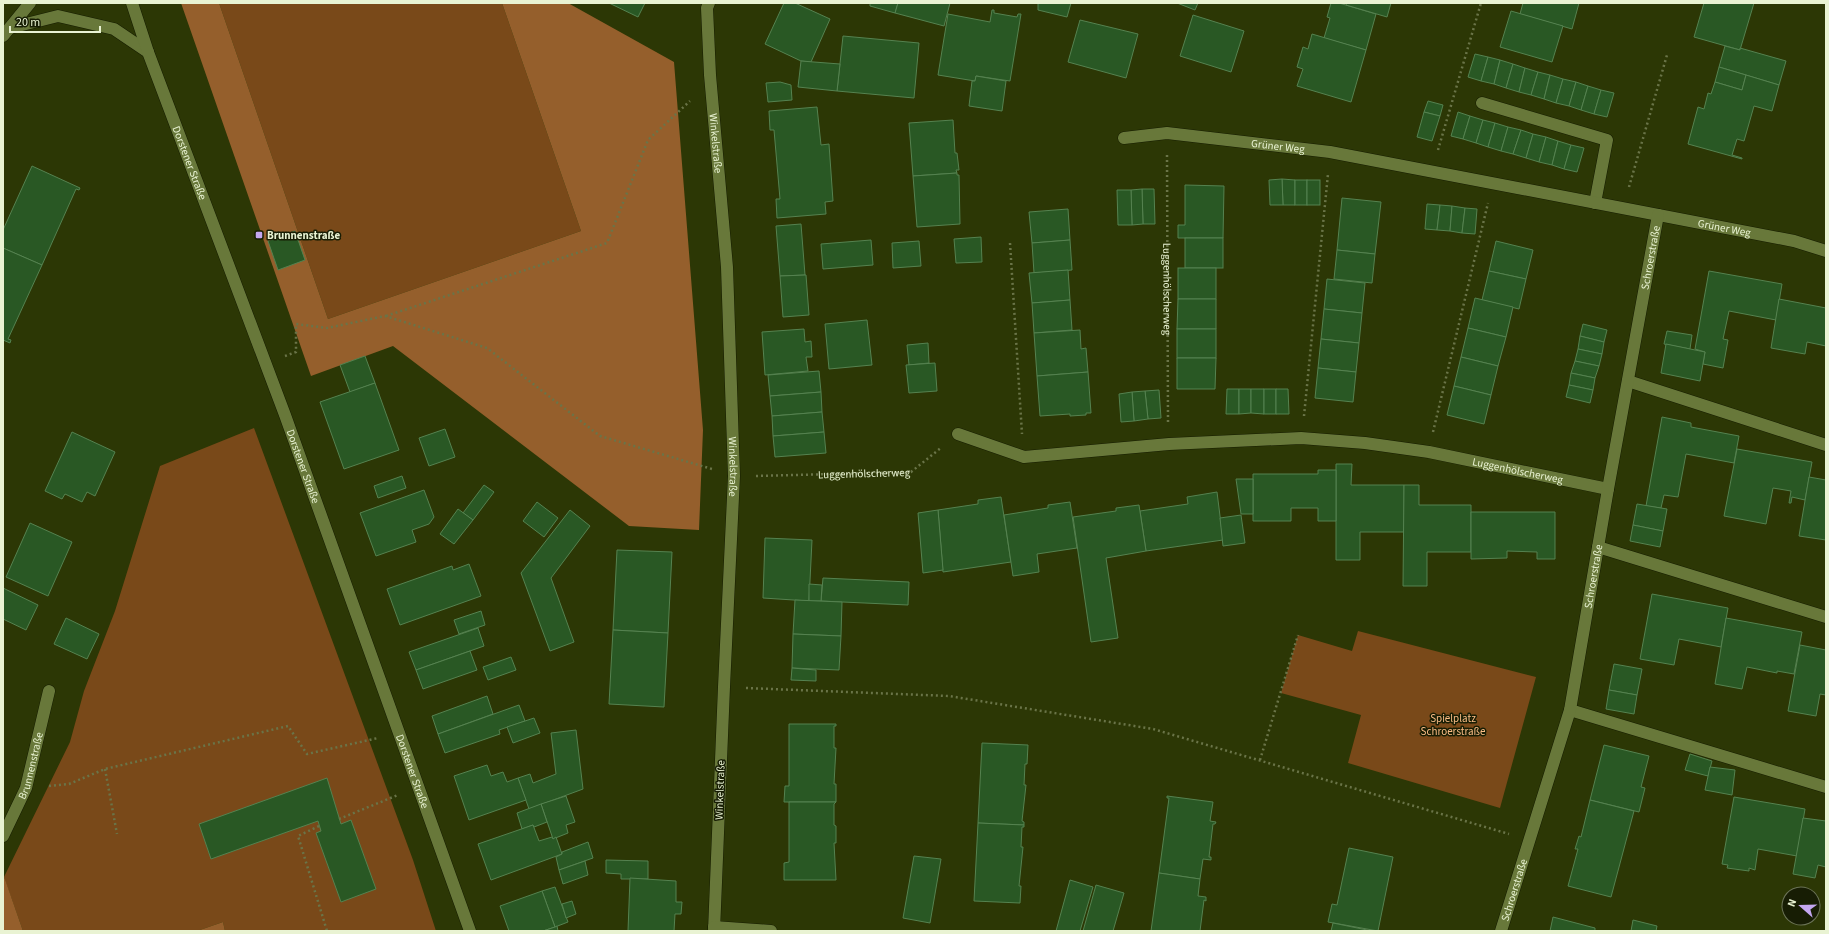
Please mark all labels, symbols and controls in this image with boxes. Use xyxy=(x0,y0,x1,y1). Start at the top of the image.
scale bar xyxy=(10,8,100,34)
text: 20 m xyxy=(16,14,40,31)
street label: Winkelstraße xyxy=(706,113,726,174)
street label: Dorstener Straße xyxy=(169,124,211,202)
street label: Grüner Weg xyxy=(1250,135,1306,157)
street label: Grüner Weg xyxy=(1697,215,1753,240)
street label: Schroerstraße xyxy=(1637,224,1664,291)
place label: Brunnenstraße xyxy=(267,228,341,243)
marker: Brunnenstraße xyxy=(254,230,264,240)
street label: Luggenhölscherweg xyxy=(1160,243,1175,336)
street label: Dorstener Straße xyxy=(283,427,324,506)
street label: Winkelstraße xyxy=(725,436,742,498)
street label: Luggenhölscherweg xyxy=(1471,454,1565,487)
street label: Luggenhölscherweg xyxy=(818,465,911,482)
street label: Schroerstraße xyxy=(1580,543,1606,610)
park label: Spielplatz Schroerstraße xyxy=(1421,711,1486,739)
street label: Brunnenstraße xyxy=(14,730,47,802)
street label: Dorstener Straße xyxy=(393,732,433,811)
street label: Winkelstraße xyxy=(711,759,729,820)
street label: Schroerstraße xyxy=(1497,856,1531,923)
north arrow xyxy=(1781,886,1821,926)
text: N xyxy=(1784,897,1800,909)

